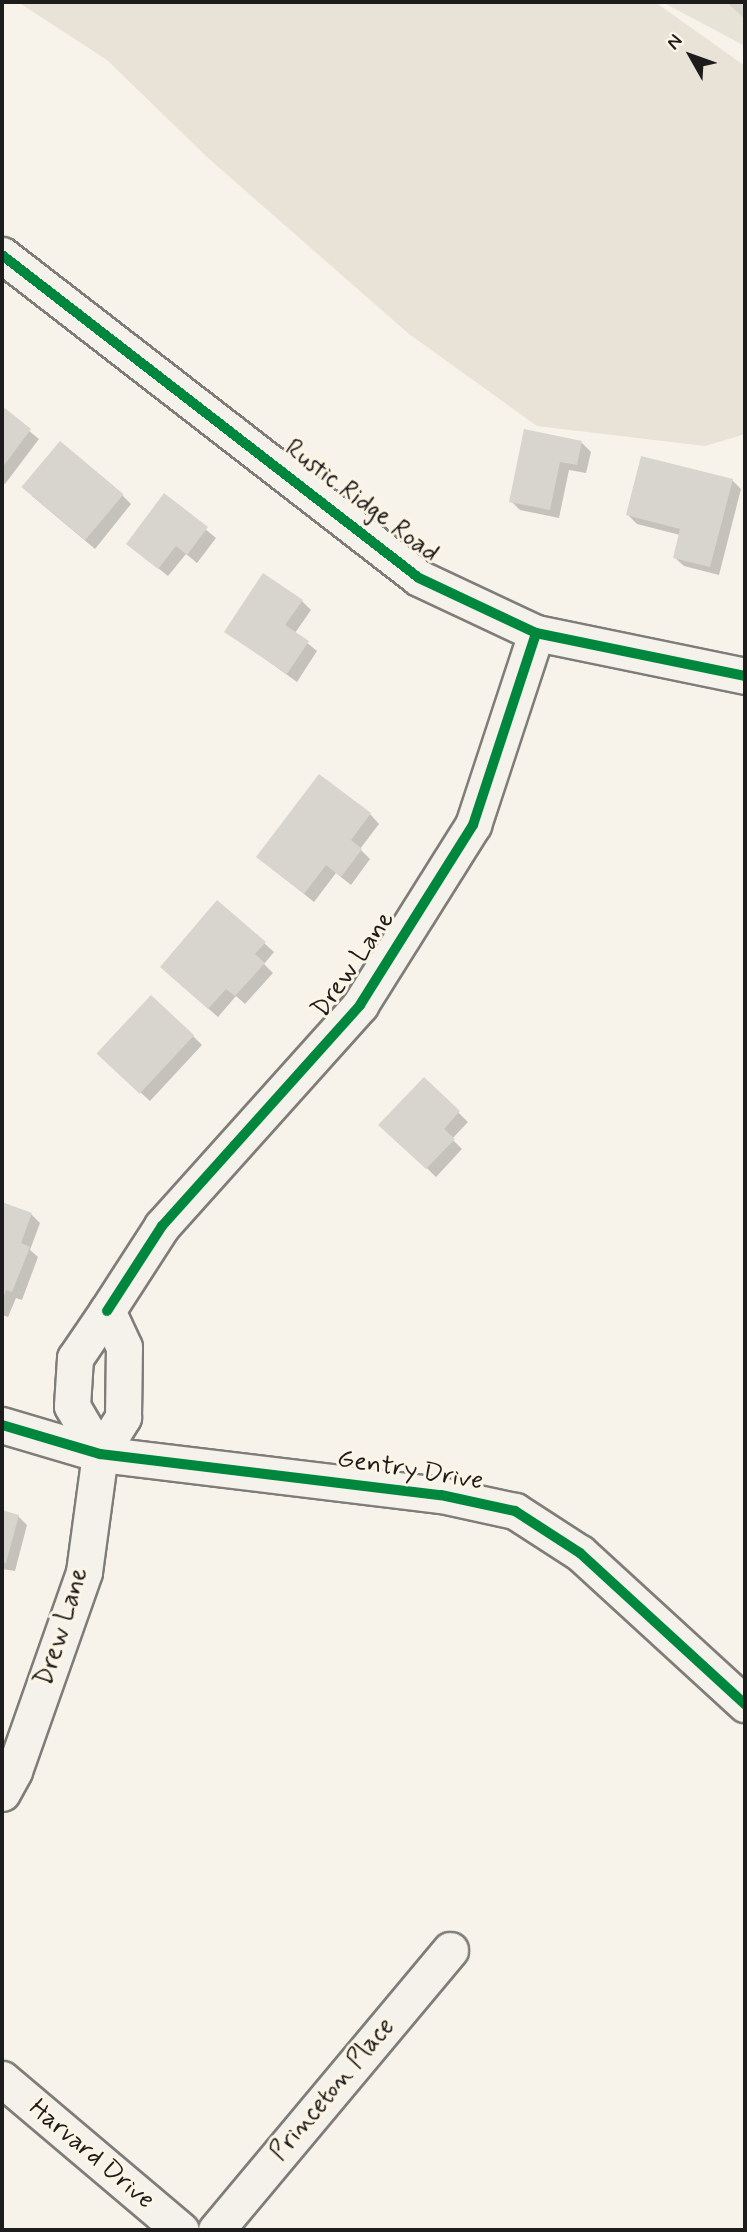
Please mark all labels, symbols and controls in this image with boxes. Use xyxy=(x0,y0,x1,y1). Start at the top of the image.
north arrow xyxy=(656,21,726,91)
text: N xyxy=(661,29,688,55)
street label: Rustic Ridge Road xyxy=(277,433,445,571)
street label: Drew Lane xyxy=(306,906,402,1024)
street label: Gentry Drive xyxy=(336,1444,484,1498)
street label: Drew Lane xyxy=(29,1564,97,1690)
street label: Princeton Place xyxy=(264,2012,402,2168)
street label: Harvard Drive xyxy=(23,2094,159,2216)

